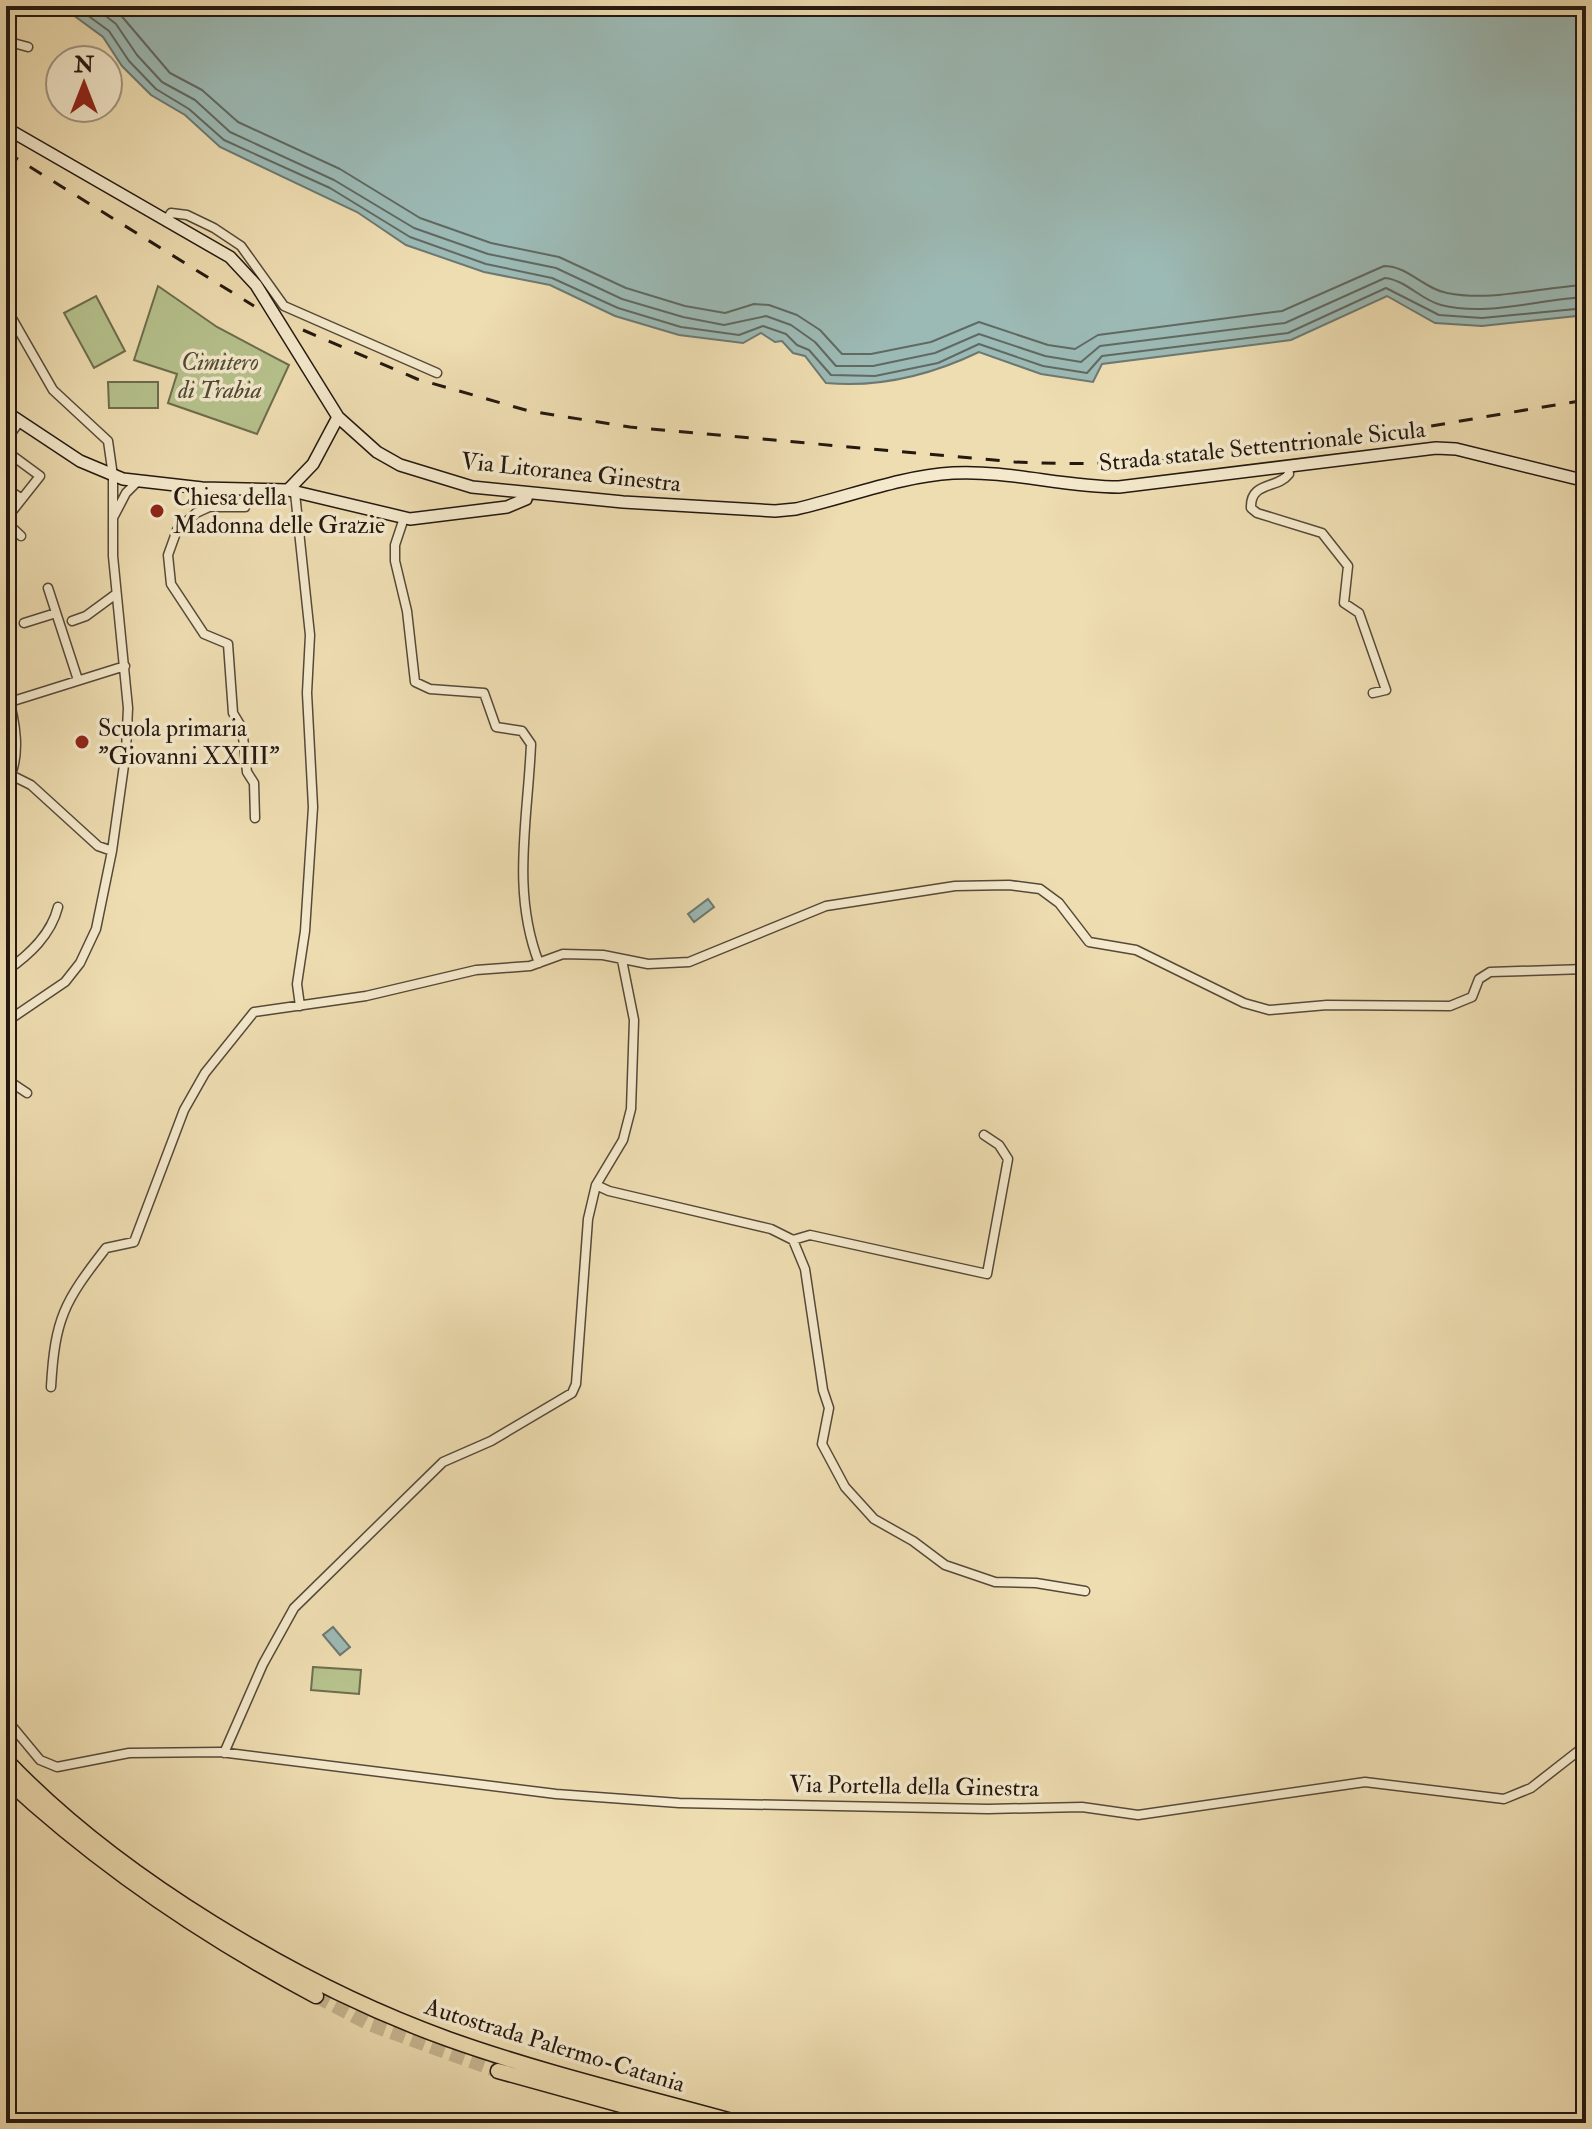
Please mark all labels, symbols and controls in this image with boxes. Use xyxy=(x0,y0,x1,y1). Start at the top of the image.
north arrow xyxy=(44,44,124,124)
text: N xyxy=(73,51,94,79)
park label: Cimitero di Trabia xyxy=(177,347,262,406)
street label: Strada statale Settentrionale Sicula xyxy=(1097,414,1428,479)
street label: Via Litoranea Ginestra xyxy=(459,446,684,500)
place label: Chiesa della Madonna delle Grazie xyxy=(173,482,385,541)
marker: Chiesa della Madonna delle Grazie xyxy=(148,502,166,520)
place label: Scuola primaria "Giovanni XXIII" xyxy=(98,713,280,772)
marker: Scuola primaria "Giovanni XXIII" xyxy=(73,733,91,751)
street label: Via Portella della Ginestra xyxy=(789,1769,1040,1804)
street label: Autostrada Palermo-Catania xyxy=(420,1991,690,2100)

